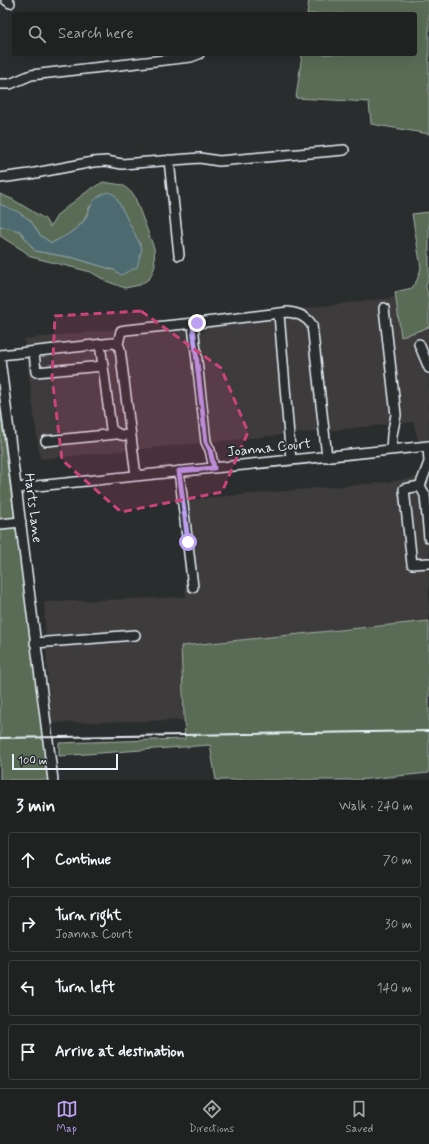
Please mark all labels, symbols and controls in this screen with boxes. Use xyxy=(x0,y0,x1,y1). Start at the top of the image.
search box xyxy=(12,12,417,56)
icon: search xyxy=(26,23,48,45)
text: Search here xyxy=(58,24,134,44)
route end xyxy=(188,314,206,332)
street label: Joanna Court xyxy=(226,435,312,461)
street label: Harts Lane xyxy=(20,472,46,544)
route start xyxy=(179,533,197,551)
scale bar xyxy=(12,752,118,771)
text: 100 m xyxy=(18,754,48,768)
text: 3 min xyxy=(16,795,55,817)
text: Walk · 240 m xyxy=(339,798,413,815)
icon: ahead xyxy=(17,849,39,871)
text: Continue xyxy=(55,850,111,870)
text: 70 m xyxy=(383,852,412,869)
text: Turn right xyxy=(55,906,122,926)
icon: right xyxy=(17,913,39,935)
text: 30 m xyxy=(385,916,412,933)
text: Joanna Court xyxy=(55,926,133,943)
icon: left xyxy=(17,977,39,999)
text: Turn left xyxy=(55,978,115,998)
text: 140 m xyxy=(377,980,412,997)
icon: arrive xyxy=(17,1041,39,1063)
text: Arrive at destination xyxy=(55,1042,184,1062)
tab: Map xyxy=(56,1098,78,1136)
tab: Directions xyxy=(189,1098,234,1136)
tab: Saved xyxy=(346,1098,373,1136)

